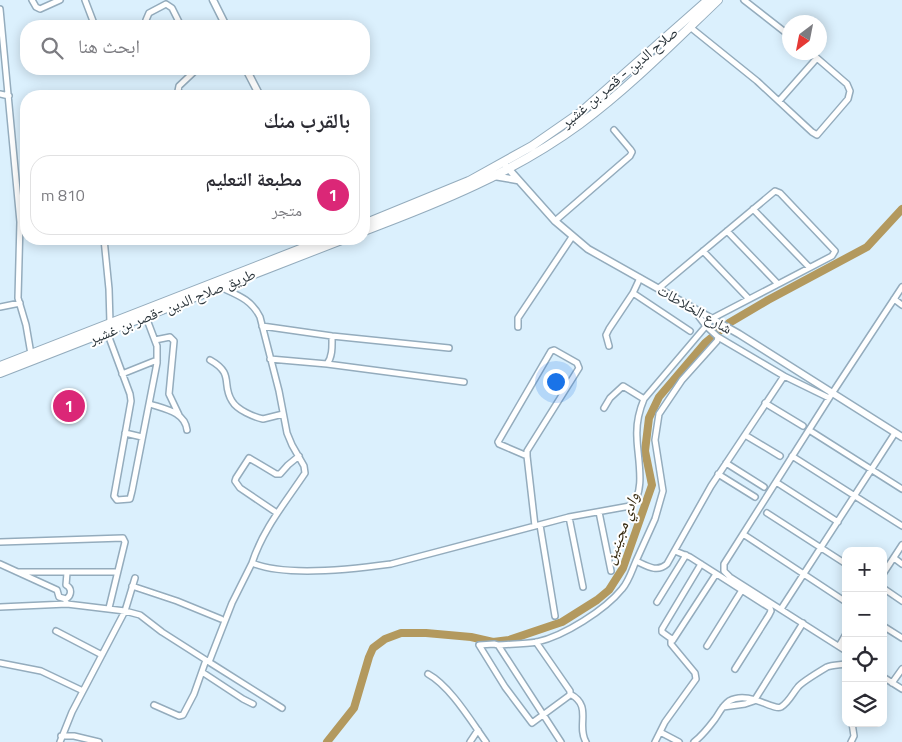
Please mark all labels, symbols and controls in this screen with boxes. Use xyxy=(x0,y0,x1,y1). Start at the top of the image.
north arrow xyxy=(782,15,827,60)
search box xyxy=(20,20,370,75)
street label: صلاح الدين - قصر بن غشير xyxy=(554,21,683,134)
text: ابحث هنا xyxy=(78,31,140,60)
icon: search xyxy=(38,34,66,62)
text: بالقرب منك xyxy=(263,104,350,136)
text: مطبعة التعليم xyxy=(206,164,302,193)
text: 810 m xyxy=(41,183,85,207)
text: 1 xyxy=(329,183,337,207)
text: متجر xyxy=(272,198,302,222)
street label: طريق صلاح الدين -قصر بن غشير xyxy=(84,262,259,350)
street label: شارع الخلاطات xyxy=(653,278,737,340)
your location xyxy=(543,369,569,395)
pin: 1 xyxy=(53,387,85,425)
water label: وادي مجينين xyxy=(597,488,646,568)
map controls xyxy=(842,547,887,727)
button: + xyxy=(842,547,887,592)
button: − xyxy=(842,592,887,637)
button: locate xyxy=(842,637,887,682)
button: layers xyxy=(842,682,887,727)

